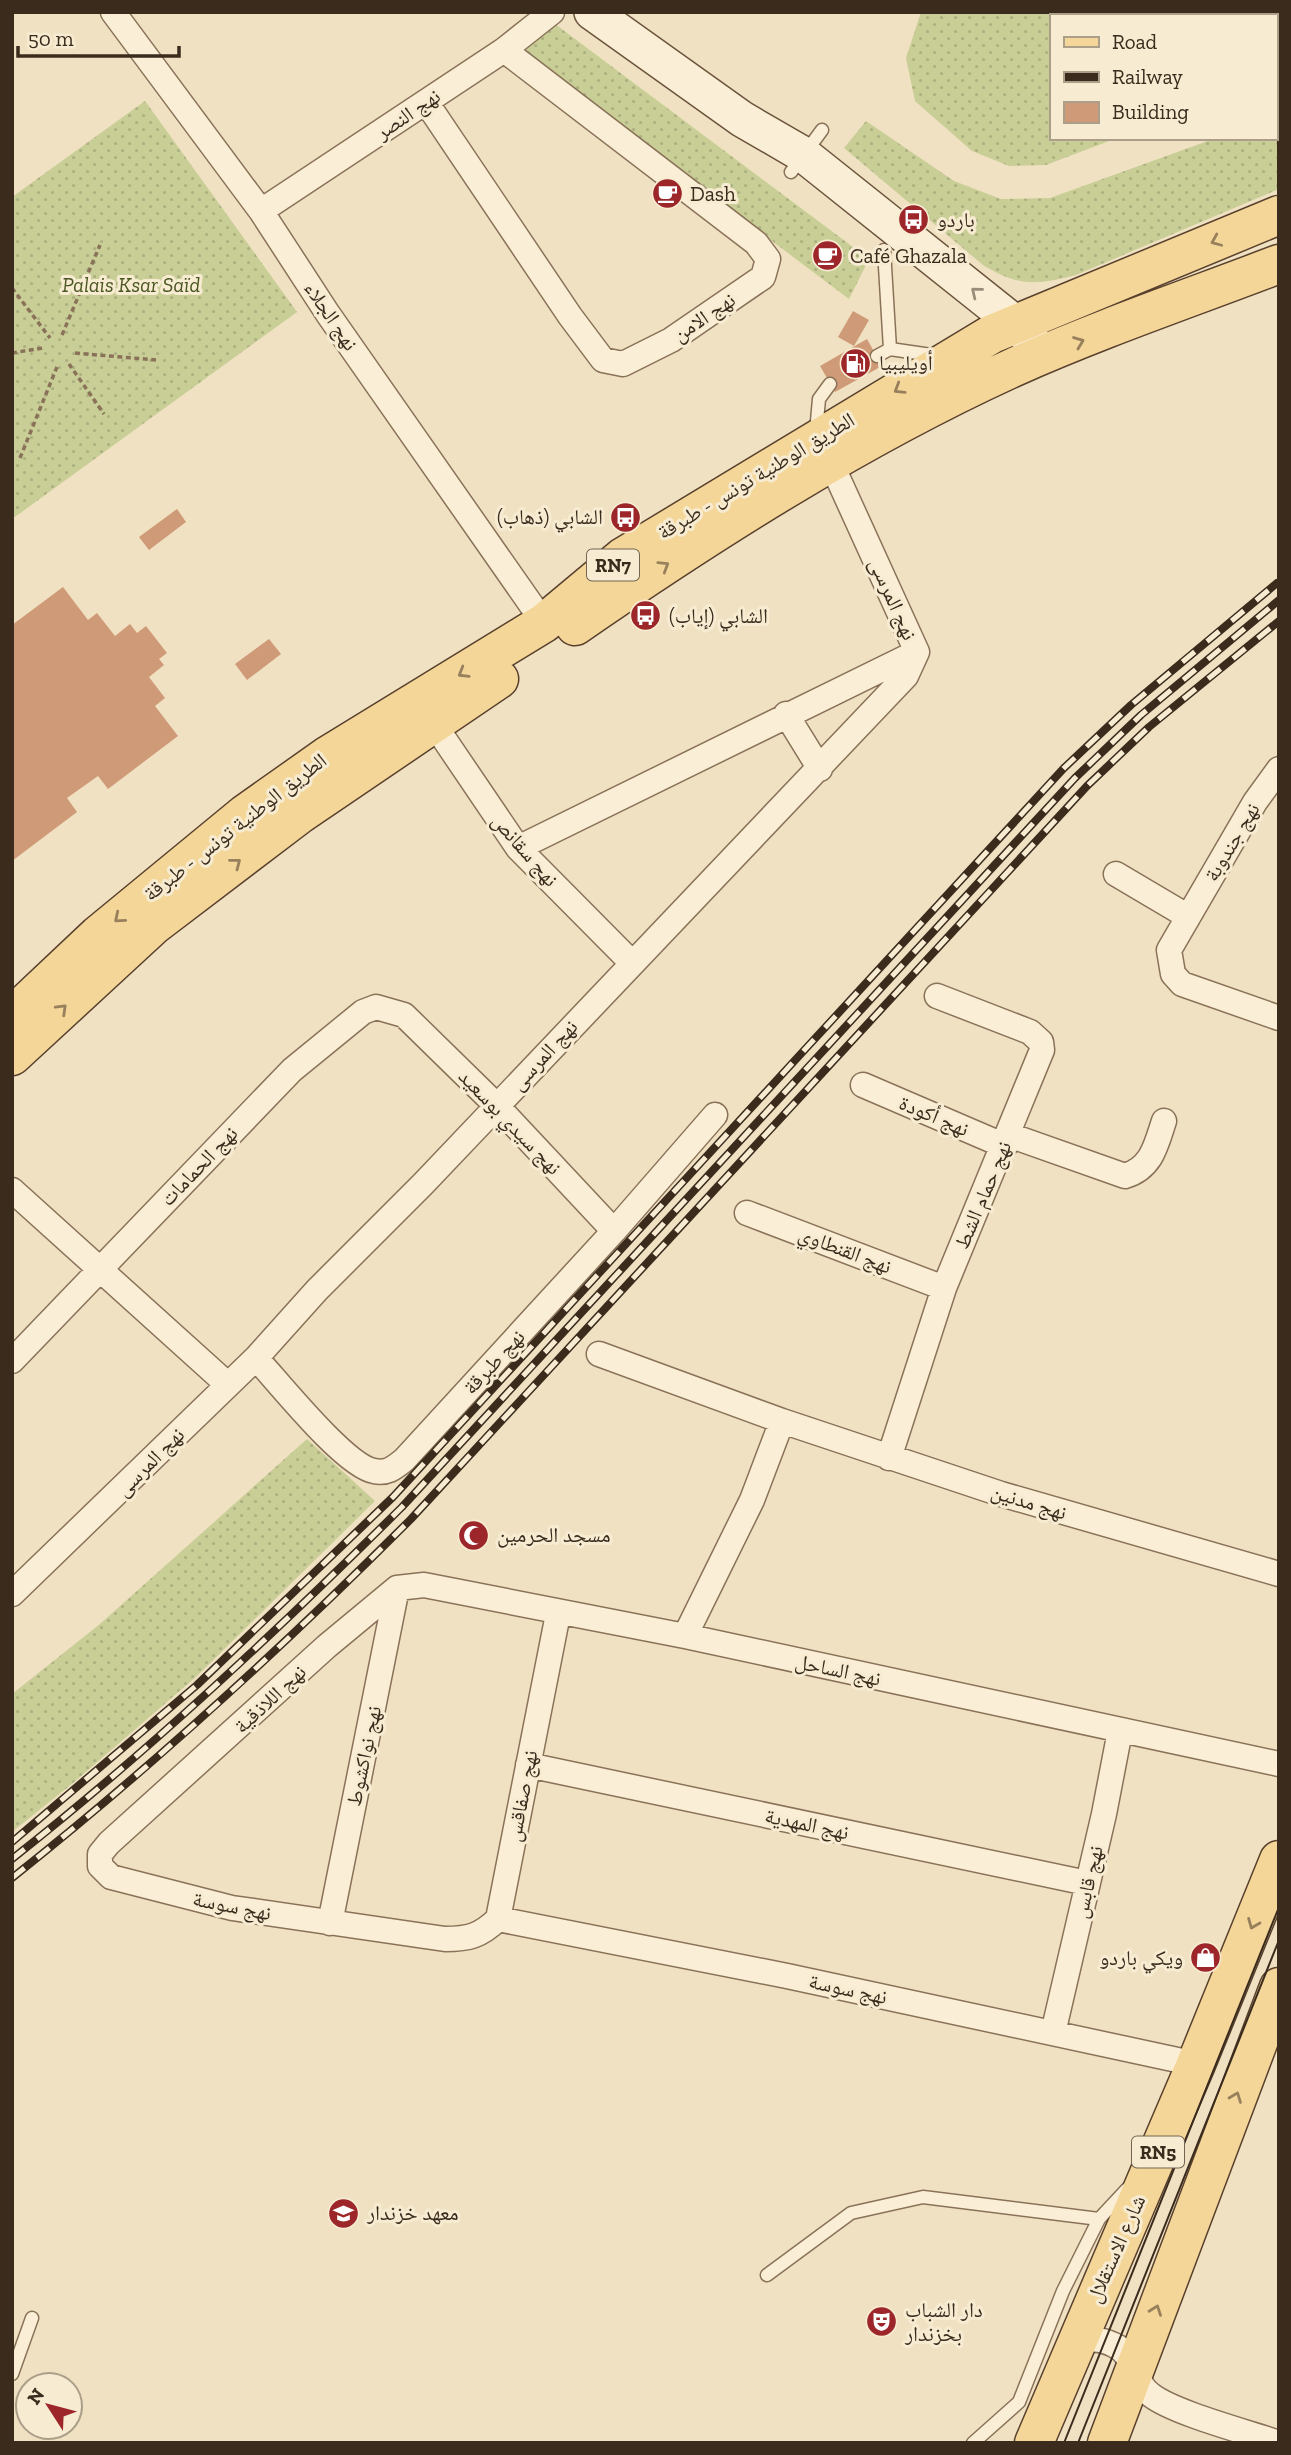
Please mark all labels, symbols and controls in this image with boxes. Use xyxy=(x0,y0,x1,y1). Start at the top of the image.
scale bar xyxy=(18,14,178,58)
legend xyxy=(1050,14,1277,140)
text: 50 m xyxy=(28,26,74,51)
text: Road xyxy=(1112,29,1158,54)
text: Railway xyxy=(1112,64,1183,89)
street label: نهج النصر xyxy=(370,83,446,146)
text: Building xyxy=(1112,99,1189,124)
cafe icon: Dash xyxy=(650,177,684,211)
place label: Dash xyxy=(690,181,736,206)
bus stop icon: باردو xyxy=(897,203,931,237)
place label: باردو xyxy=(937,207,975,232)
one-way arrow xyxy=(1210,233,1222,247)
cafe icon: Café Ghazala xyxy=(810,239,844,273)
place label: Café Ghazala xyxy=(850,243,967,268)
park label: Palais Ksar Saïd xyxy=(62,272,200,297)
street label: نهج الجلاء xyxy=(298,276,364,356)
street label: نهج الامن xyxy=(668,287,740,347)
one-way arrow xyxy=(971,288,984,301)
one-way arrow xyxy=(1073,336,1085,350)
fuel station icon: أويليبيا xyxy=(839,346,873,380)
place label: أويليبيا xyxy=(879,350,933,375)
one-way arrow xyxy=(894,381,907,394)
street label: الطريق الوطنية تونس - طبرقة xyxy=(653,407,859,545)
bus stop icon: الشابي (ذهاب) xyxy=(609,500,643,534)
place label: الشابي (ذهاب) xyxy=(497,504,603,533)
road number: RN7 xyxy=(587,550,639,580)
street label: نهج المرسى xyxy=(863,554,923,644)
one-way arrow xyxy=(657,561,670,574)
bus stop icon: الشابي (إياب) xyxy=(629,599,663,633)
place label: الشابي (إياب) xyxy=(669,603,768,632)
one-way arrow xyxy=(457,664,470,677)
street label: الطريق الوطنية تونس - طبرقة xyxy=(138,747,332,907)
street label: نهج جندوبة xyxy=(1198,798,1266,886)
street label: نهج سقانص xyxy=(486,808,564,892)
one-way arrow xyxy=(228,858,240,871)
one-way arrow xyxy=(114,910,127,922)
one-way arrow xyxy=(54,1005,67,1018)
street label: نهج المرسى xyxy=(505,1014,583,1096)
street label: نهج سيدي بوسعيد xyxy=(451,1064,567,1183)
street label: نهج أكودة xyxy=(895,1090,973,1142)
street label: نهج الحمامات xyxy=(155,1121,243,1211)
street label: نهج حمام الشط xyxy=(949,1137,1018,1253)
street label: نهج القنطاوي xyxy=(794,1220,895,1283)
street label: نهج طبرقة xyxy=(457,1324,531,1400)
street label: نهج المرسى xyxy=(110,1422,190,1502)
street label: نهج مدنين xyxy=(988,1478,1070,1526)
mosque icon: مسجد الحرمين xyxy=(457,1518,491,1552)
place label: مسجد الحرمين xyxy=(497,1522,611,1548)
street label: نهج الساحل xyxy=(793,1648,883,1692)
street label: نهج اللاذقية xyxy=(228,1659,312,1739)
street label: نهج نواكشوط xyxy=(341,1704,387,1808)
street label: نهج صفاقس xyxy=(500,1748,544,1844)
street label: نهج المهدية xyxy=(763,1802,851,1846)
street label: نهج قابس xyxy=(1067,1843,1109,1921)
street label: نهج سوسة xyxy=(190,1886,274,1926)
one-way arrow xyxy=(1248,1917,1262,1929)
shop icon: ويكي باردو xyxy=(1189,1941,1223,1975)
place label: ويكي باردو xyxy=(1099,1945,1183,1974)
street label: نهج سوسة xyxy=(806,1968,890,2010)
one-way arrow xyxy=(1227,2091,1241,2103)
road number: RN5 xyxy=(1132,2136,1184,2168)
street label: شارع الاستقلال xyxy=(1081,2191,1151,2307)
school or university icon: معهد خزندار xyxy=(327,2196,361,2230)
place label: معهد خزندار xyxy=(366,2200,459,2225)
place label: دار الشباب بخزندار xyxy=(904,2297,983,2346)
one-way arrow xyxy=(1148,2304,1162,2316)
theatre icon: دار الشباب بخزندار xyxy=(865,2305,899,2339)
north arrow xyxy=(14,2371,84,2441)
text: N xyxy=(22,2384,49,2409)

